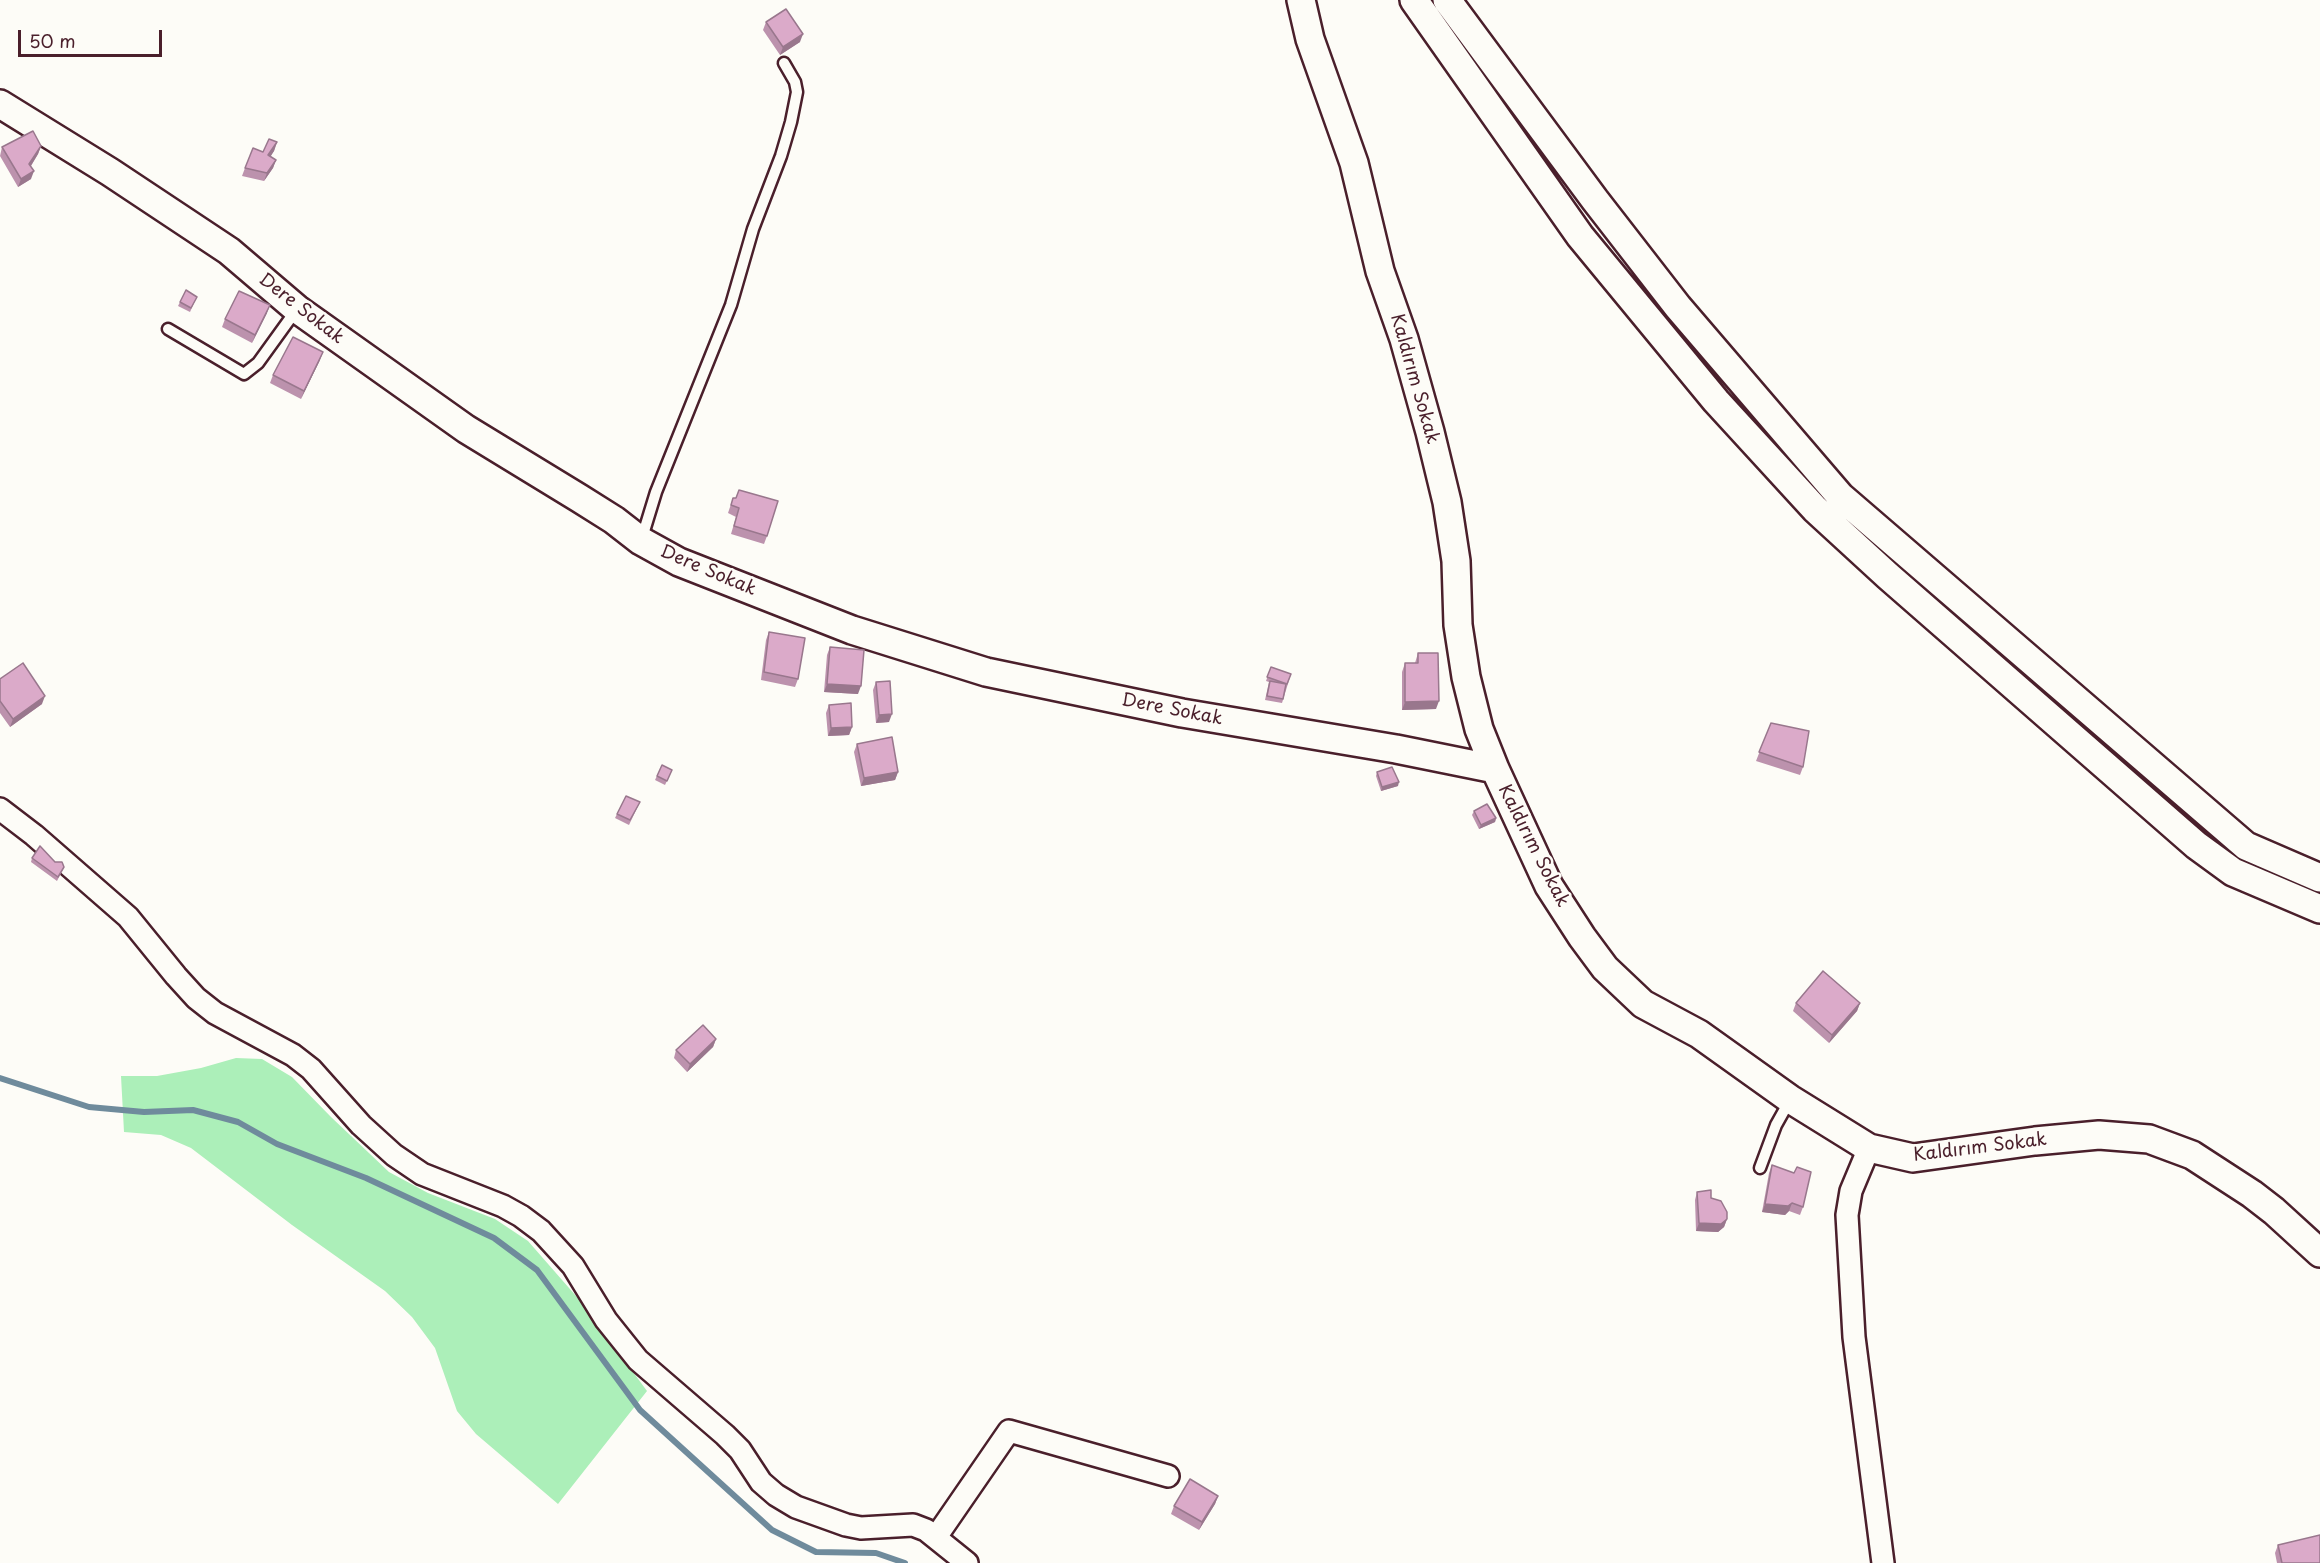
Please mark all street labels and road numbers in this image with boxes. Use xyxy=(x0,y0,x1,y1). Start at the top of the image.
street label: Dere Sokak xyxy=(254,269,348,349)
street label: Kaldırım Sokak xyxy=(1385,311,1443,447)
street label: Dere Sokak xyxy=(657,541,759,601)
street label: Dere Sokak xyxy=(1120,690,1224,730)
street label: Kaldırım Sokak xyxy=(1493,781,1573,911)
street label: Kaldırım Sokak xyxy=(1912,1129,2048,1167)

